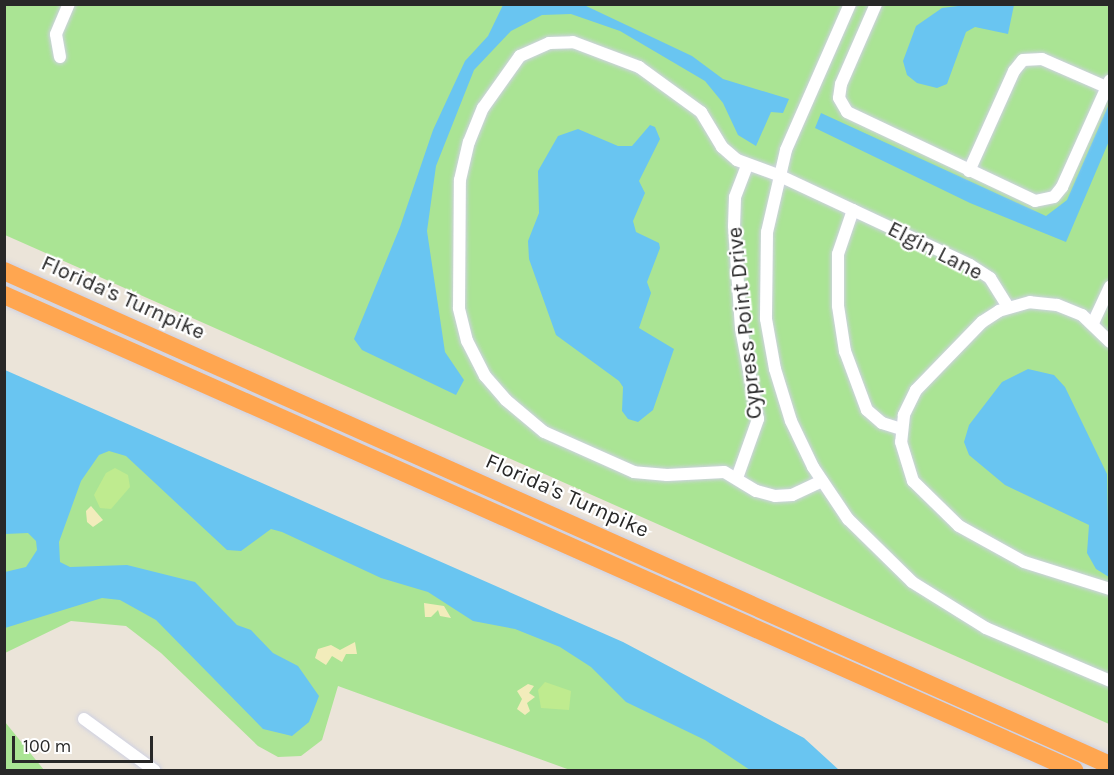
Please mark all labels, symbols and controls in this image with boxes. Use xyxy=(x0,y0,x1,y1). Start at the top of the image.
street label: Elgin Lane xyxy=(883,216,987,286)
street label: Cypress Point Drive xyxy=(722,226,768,420)
street label: Florida's Turnpike xyxy=(37,250,209,346)
street label: Florida's Turnpike xyxy=(481,448,653,544)
scale bar xyxy=(15,724,156,762)
text: 100 m xyxy=(23,735,71,757)

